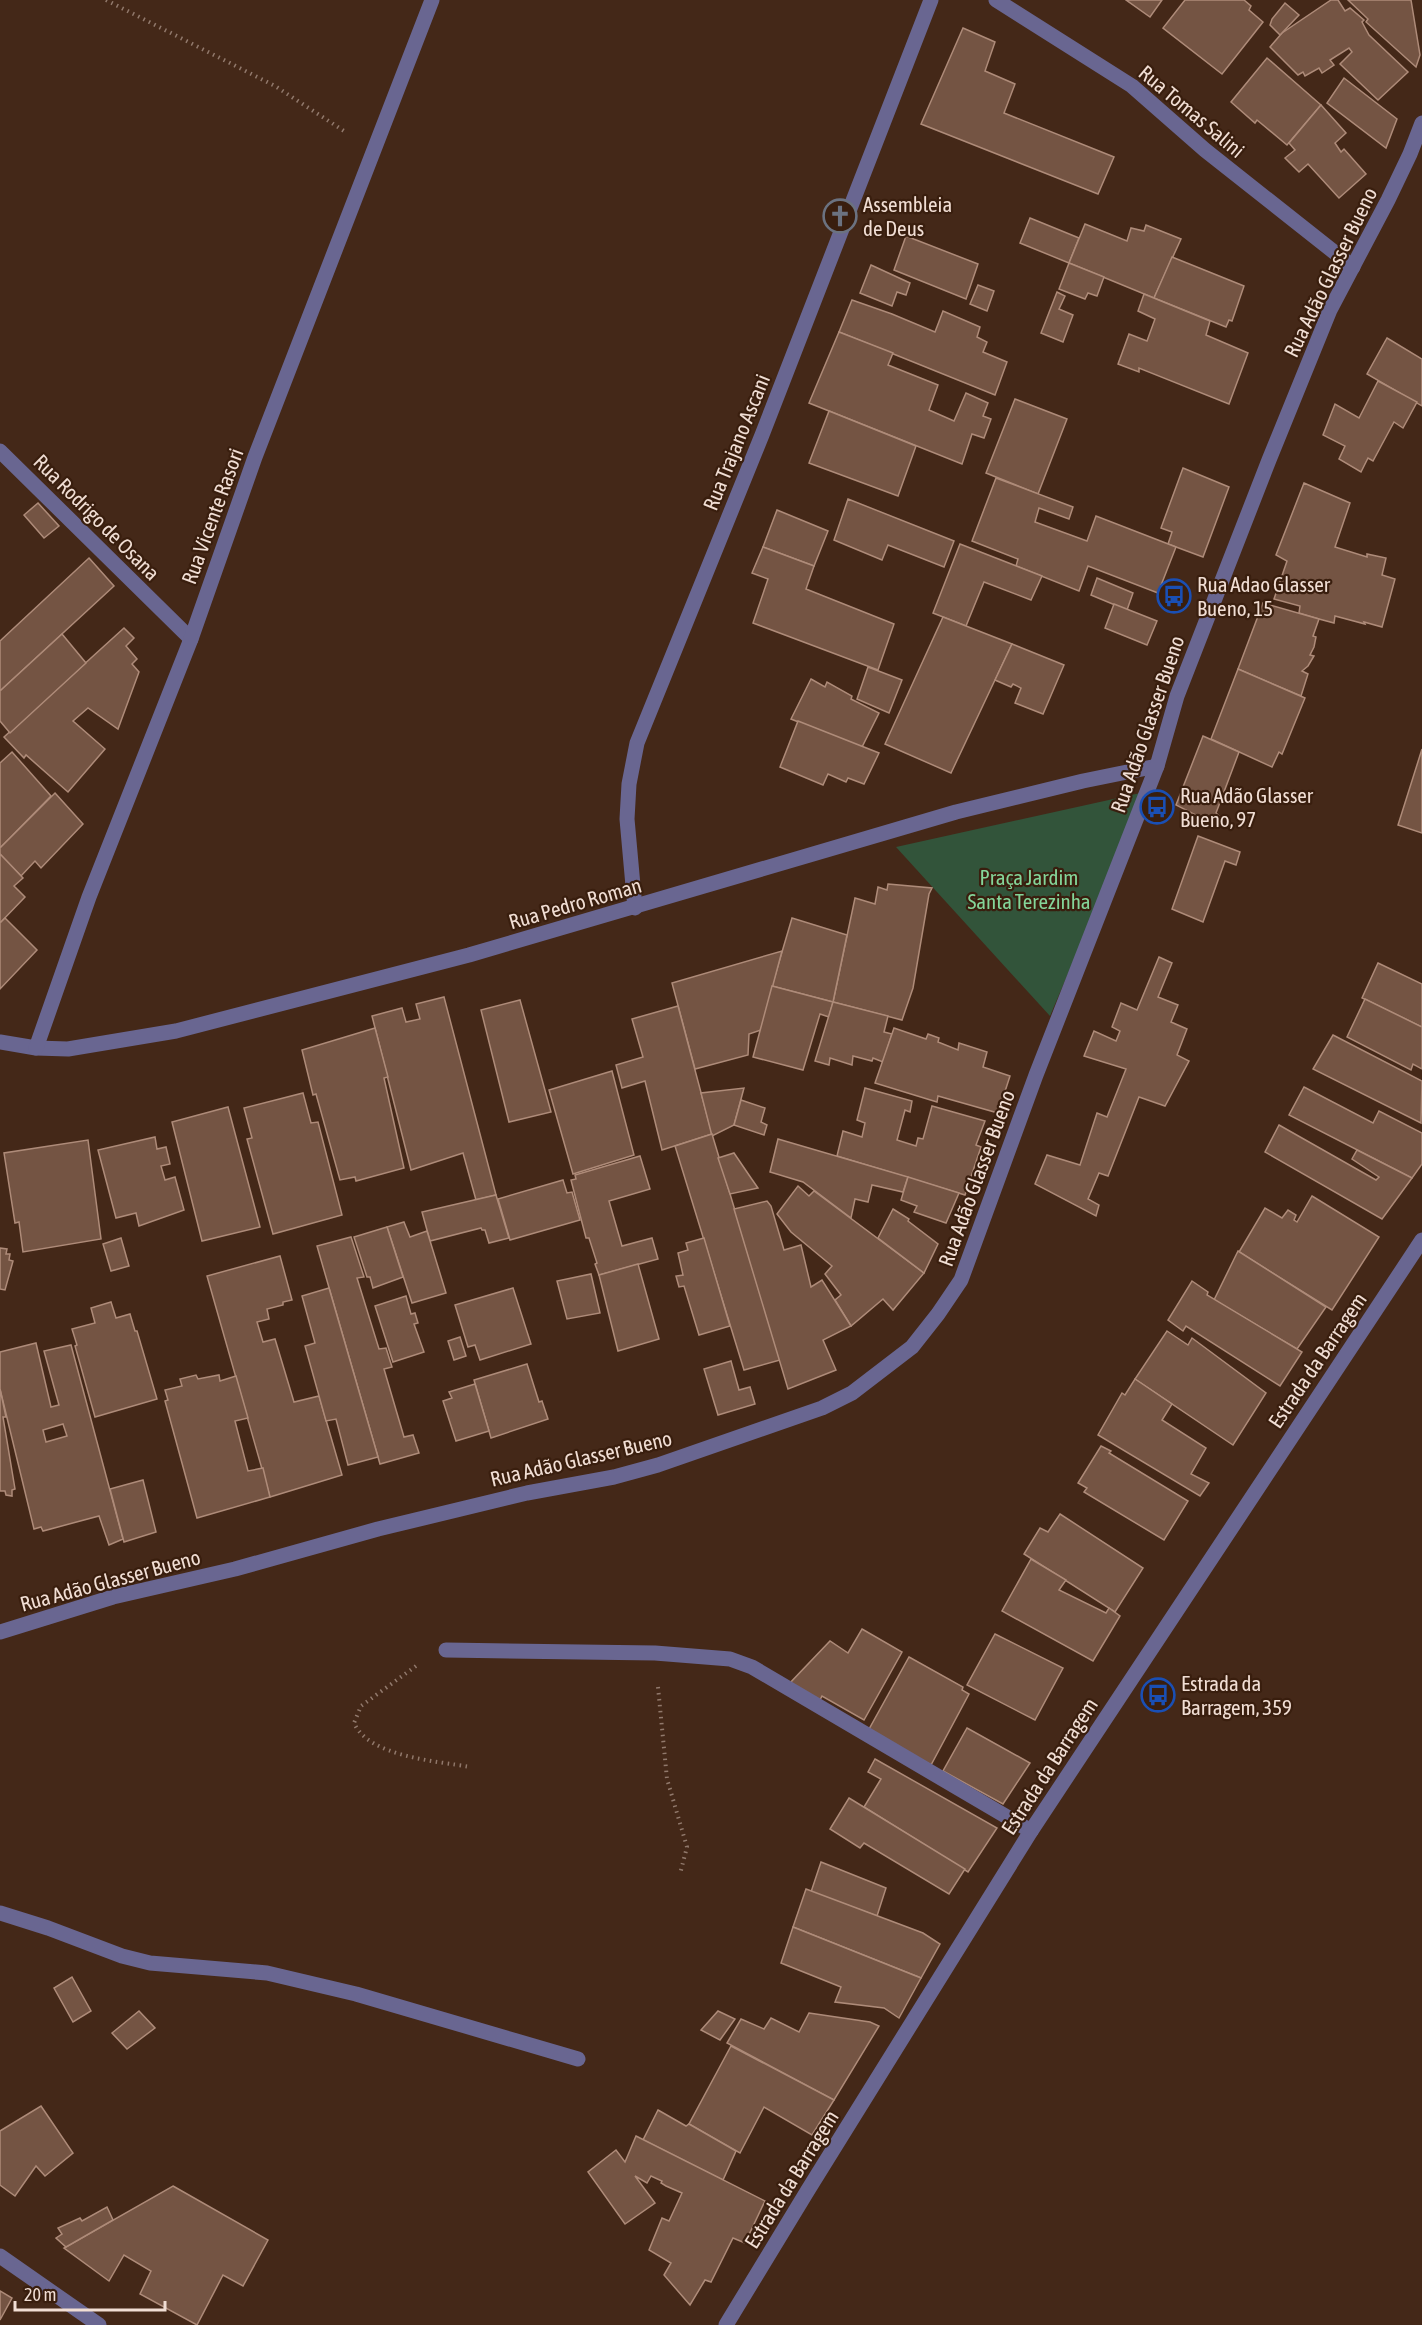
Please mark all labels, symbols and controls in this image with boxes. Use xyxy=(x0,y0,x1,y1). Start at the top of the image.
street label: Rua Tomas Salini xyxy=(1134,60,1250,162)
street label: Rua Adão Glasser Bueno xyxy=(1279,183,1381,361)
place label: Assembleia de Deus xyxy=(863,192,952,240)
church icon: Assembleia de Deus xyxy=(822,198,858,234)
street label: Rua Trajano Ascani xyxy=(698,370,774,514)
street label: Rua Vicente Rasori xyxy=(176,445,248,587)
street label: Rua Rodrigo de Osana xyxy=(29,449,165,585)
place label: Rua Adao Glasser Bueno, 15 xyxy=(1197,572,1331,620)
bus stop icon: Rua Adao Glasser Bueno, 15 xyxy=(1156,578,1192,614)
street label: Rua Adão Glasser Bueno xyxy=(1105,632,1189,816)
place label: Rua Adão Glasser Bueno, 97 xyxy=(1180,783,1314,831)
bus stop icon: Rua Adão Glasser Bueno, 97 xyxy=(1139,789,1175,825)
park label: Praça Jardim Santa Terezinha xyxy=(967,865,1091,913)
street label: Rua Pedro Roman xyxy=(506,873,644,933)
street label: Rua Adão Glasser Bueno xyxy=(933,1087,1019,1269)
street label: Estrada da Barragem xyxy=(1263,1288,1371,1432)
street label: Rua Adão Glasser Bueno xyxy=(488,1425,674,1491)
street label: Rua Adão Glasser Bueno xyxy=(17,1544,203,1616)
place label: Estrada da Barragem, 359 xyxy=(1181,1671,1292,1719)
bus stop icon: Estrada da Barragem, 359 xyxy=(1140,1677,1176,1713)
street label: Estrada da Barragem xyxy=(996,1693,1102,1839)
street label: Estrada da Barragem xyxy=(739,2106,843,2252)
scale bar xyxy=(15,2274,165,2312)
text: 20 m xyxy=(24,2284,56,2305)

